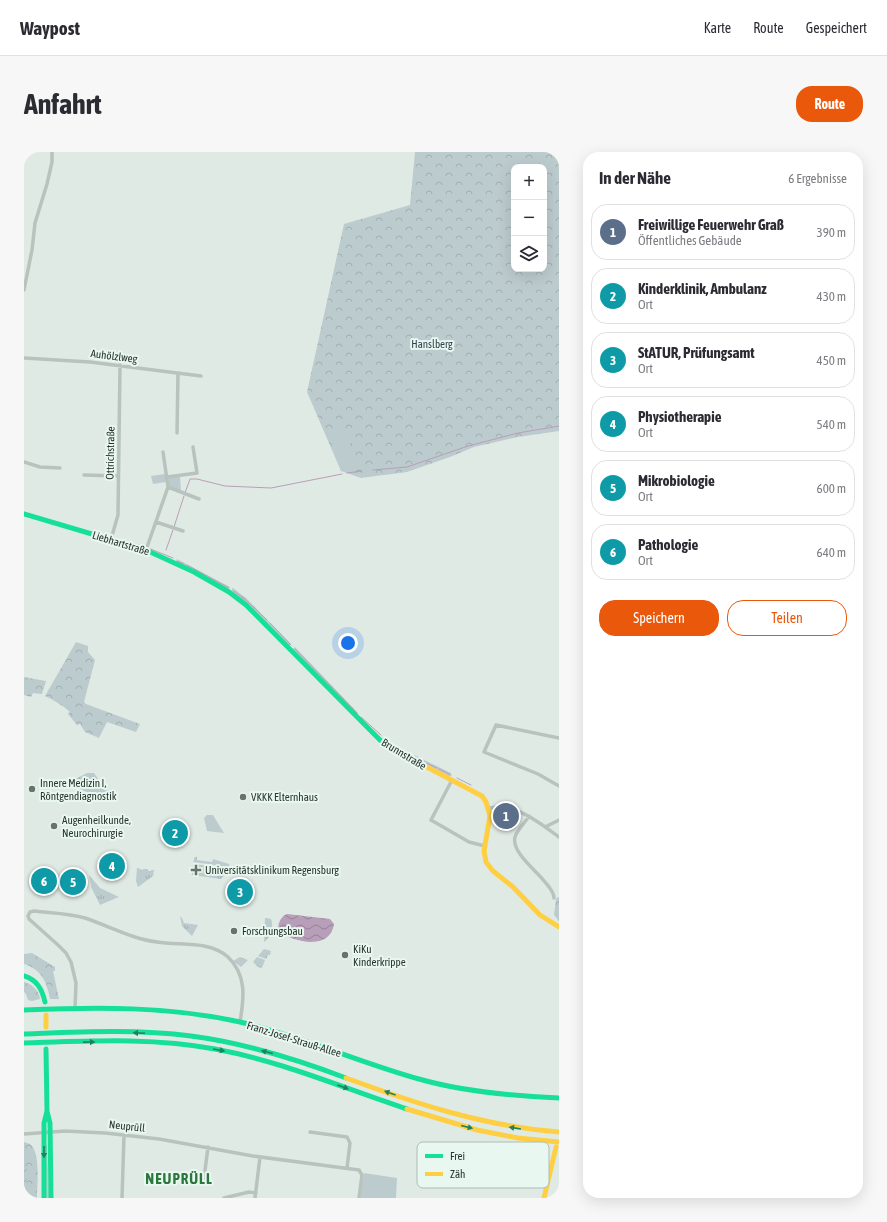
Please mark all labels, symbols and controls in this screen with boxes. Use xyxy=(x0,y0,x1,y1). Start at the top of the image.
text: Waypost xyxy=(20,17,80,39)
text: Karte xyxy=(704,20,731,36)
text: Route xyxy=(753,20,784,36)
text: Gespeichert xyxy=(806,20,867,36)
button: Route xyxy=(796,86,863,122)
text: Anfahrt xyxy=(24,88,102,120)
map controls xyxy=(511,164,547,272)
button: + xyxy=(511,164,547,200)
text: In der Nähe xyxy=(599,168,671,188)
text: 6 Ergebnisse xyxy=(788,171,847,186)
button: − xyxy=(511,200,547,236)
text: Freiwillige Feuerwehr Graß xyxy=(638,216,784,233)
text: 1 xyxy=(610,225,616,240)
text: 390 m xyxy=(817,225,846,240)
text: Öffentliches Gebäude xyxy=(638,233,742,248)
button: layers xyxy=(511,236,547,272)
text: Kinderklinik, Ambulanz xyxy=(638,280,767,297)
text: 2 xyxy=(610,289,616,304)
text: 430 m xyxy=(817,289,846,304)
text: Ort xyxy=(638,297,653,312)
park label: Hanslberg xyxy=(411,338,453,350)
text: StATUR, Prüfungsamt xyxy=(638,344,755,361)
street label: Auhölzlweg xyxy=(90,347,138,365)
text: 3 xyxy=(610,353,616,368)
text: 450 m xyxy=(817,353,846,368)
text: Ort xyxy=(638,361,653,376)
text: Physiotherapie xyxy=(638,408,721,425)
text: 4 xyxy=(610,417,616,432)
text: 540 m xyxy=(817,417,846,432)
text: Ort xyxy=(638,425,653,440)
street label: Ottrichstraße xyxy=(104,426,116,480)
text: Mikrobiologie xyxy=(638,472,715,489)
text: 5 xyxy=(610,481,616,496)
text: 600 m xyxy=(817,481,846,496)
text: Ort xyxy=(638,489,653,504)
street label: Liebhartstraße xyxy=(91,529,151,557)
text: Pathologie xyxy=(638,536,698,553)
text: 6 xyxy=(610,545,616,560)
text: 640 m xyxy=(817,545,846,560)
text: Ort xyxy=(638,553,653,568)
button: Speichern xyxy=(599,600,719,636)
button: Teilen xyxy=(727,600,847,636)
your location xyxy=(338,633,358,653)
street label: Brunnstraße xyxy=(380,736,428,772)
place label: Innere Medizin I, Röntgendiagnostik xyxy=(40,777,117,802)
marker: Innere Medizin I, Röntgendiagnostik xyxy=(27,784,37,794)
place label: VKKK Elternhaus xyxy=(251,791,318,803)
marker: VKKK Elternhaus xyxy=(238,792,248,802)
pin: 1 xyxy=(493,801,519,831)
place label: Augenheilkunde, Neurochirurgie xyxy=(62,814,131,839)
pin: 2 xyxy=(162,818,188,848)
marker: Augenheilkunde, Neurochirurgie xyxy=(49,821,59,831)
pin: 4 xyxy=(99,851,125,881)
marker: Universitätsklinikum Regensburg xyxy=(190,864,202,876)
place label: Universitätsklinikum Regensburg xyxy=(205,864,339,876)
pin: 6 xyxy=(31,866,57,896)
pin: 5 xyxy=(60,867,86,897)
pin: 3 xyxy=(227,877,253,907)
place label: Forschungsbau xyxy=(242,925,303,937)
marker: Forschungsbau xyxy=(229,926,239,936)
place label: KiKu Kinderkrippe xyxy=(353,943,406,968)
marker: KiKu Kinderkrippe xyxy=(340,950,350,960)
street label: Franz-Josef-Strauß-Allee xyxy=(245,1019,343,1059)
one-way arrow xyxy=(132,1030,145,1036)
one-way arrow xyxy=(83,1039,96,1045)
one-way arrow xyxy=(213,1047,225,1053)
one-way arrow xyxy=(261,1049,273,1055)
one-way arrow xyxy=(338,1084,350,1090)
one-way arrow xyxy=(384,1090,396,1096)
street label: Neuprüll xyxy=(108,1118,146,1134)
one-way arrow xyxy=(461,1124,473,1130)
one-way arrow xyxy=(509,1124,521,1130)
legend xyxy=(417,1142,549,1188)
one-way arrow xyxy=(41,1146,47,1159)
text: Frei xyxy=(450,1150,465,1162)
text: Zäh xyxy=(450,1168,465,1180)
district label: NEUPRÜLL xyxy=(145,1170,213,1187)

